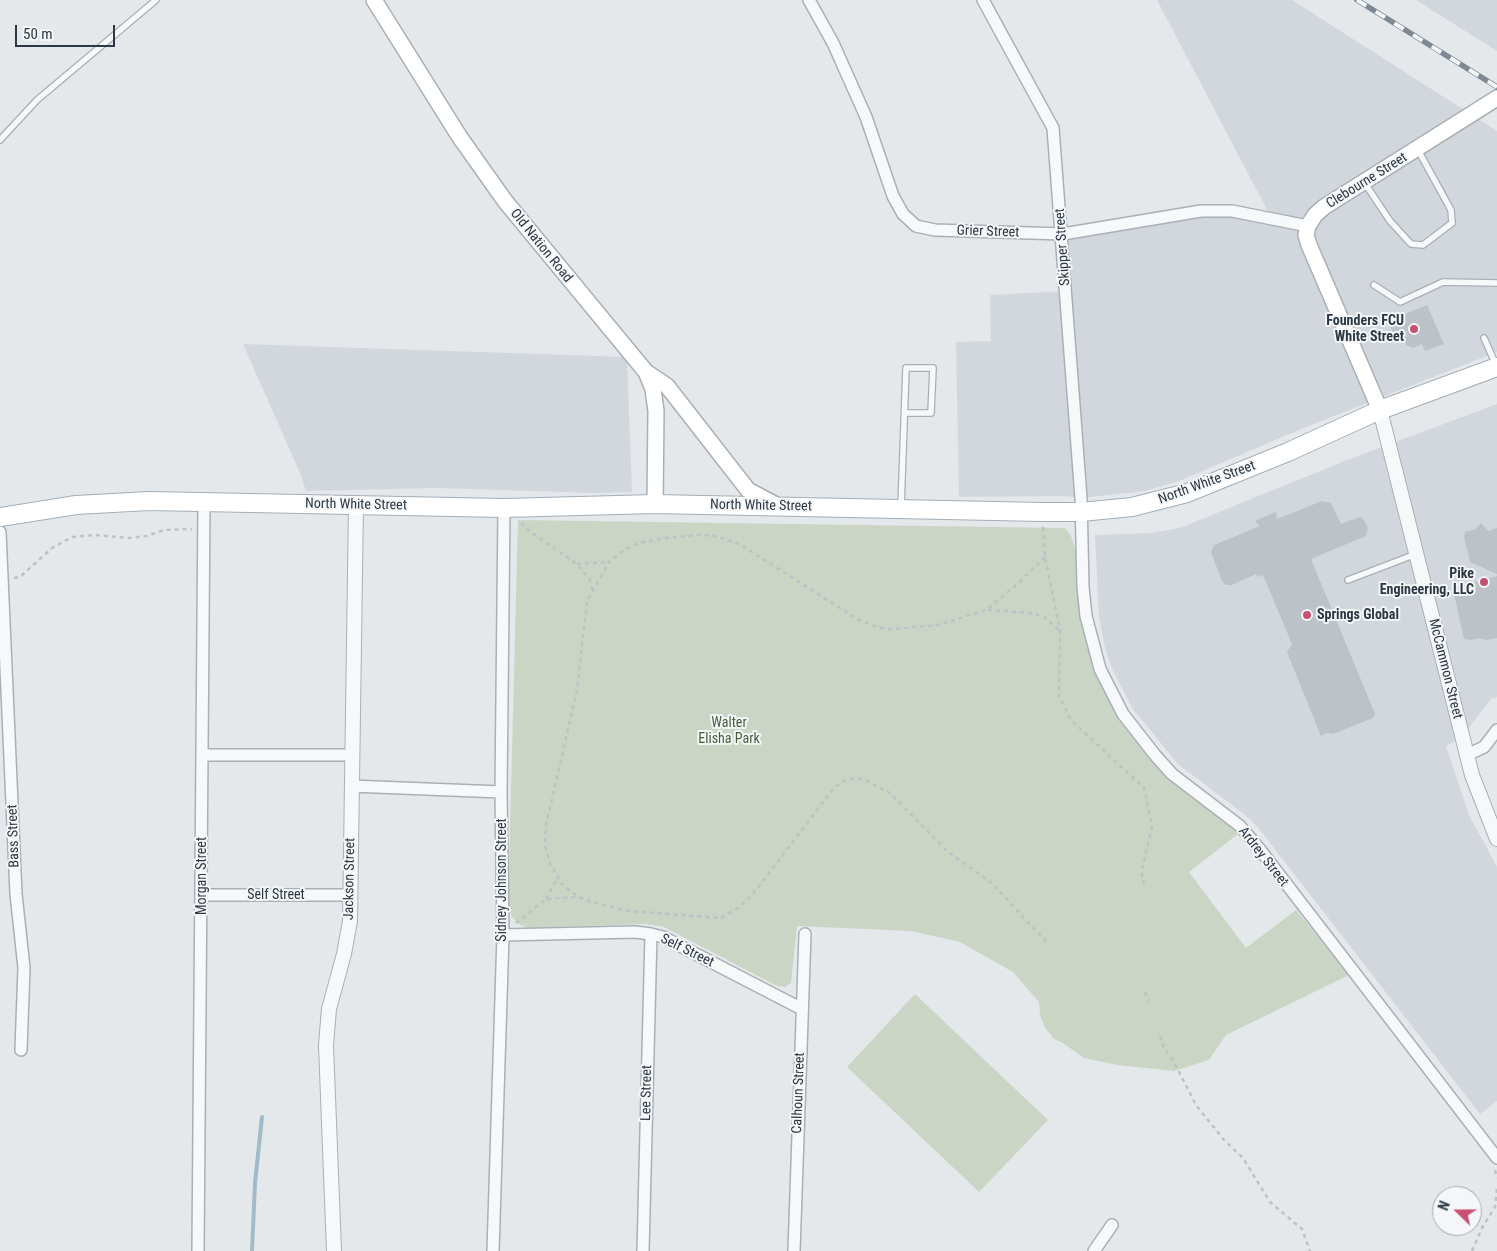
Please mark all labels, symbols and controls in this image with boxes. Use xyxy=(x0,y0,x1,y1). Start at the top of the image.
scale bar xyxy=(18,15,118,47)
text: 50 m xyxy=(23,25,53,43)
street label: Clebourne Street xyxy=(1324,149,1410,213)
street label: Old Nation Road xyxy=(506,206,576,286)
street label: Skipper Street xyxy=(1052,208,1074,286)
street label: Grier Street xyxy=(956,223,1020,241)
place label: Founders FCU White Street xyxy=(1326,313,1404,346)
marker: Founders FCU White Street xyxy=(1408,323,1420,335)
street label: North White Street xyxy=(1156,458,1258,508)
street label: North White Street xyxy=(305,496,407,514)
street label: North White Street xyxy=(710,497,812,515)
place label: Pike Engineering, LLC xyxy=(1380,566,1474,598)
marker: Pike Engineering, LLC xyxy=(1478,576,1490,588)
place label: Springs Global xyxy=(1317,607,1399,623)
marker: Springs Global xyxy=(1301,609,1313,621)
street label: McCammon Street xyxy=(1424,617,1466,721)
park label: Walter Elisha Park xyxy=(698,715,760,748)
street label: Bass Street xyxy=(5,804,23,868)
street label: Sidney Johnson Street xyxy=(494,818,510,942)
street label: Ardrey Street xyxy=(1234,824,1292,890)
street label: Morgan Street xyxy=(194,837,210,915)
street label: Jackson Street xyxy=(341,838,359,920)
street label: Self Street xyxy=(247,887,305,903)
street label: Self Street xyxy=(657,931,717,971)
street label: Calhoun Street xyxy=(789,1052,809,1134)
street label: Lee Street xyxy=(638,1065,656,1121)
north arrow xyxy=(1432,1186,1482,1236)
text: N xyxy=(1435,1199,1453,1213)

